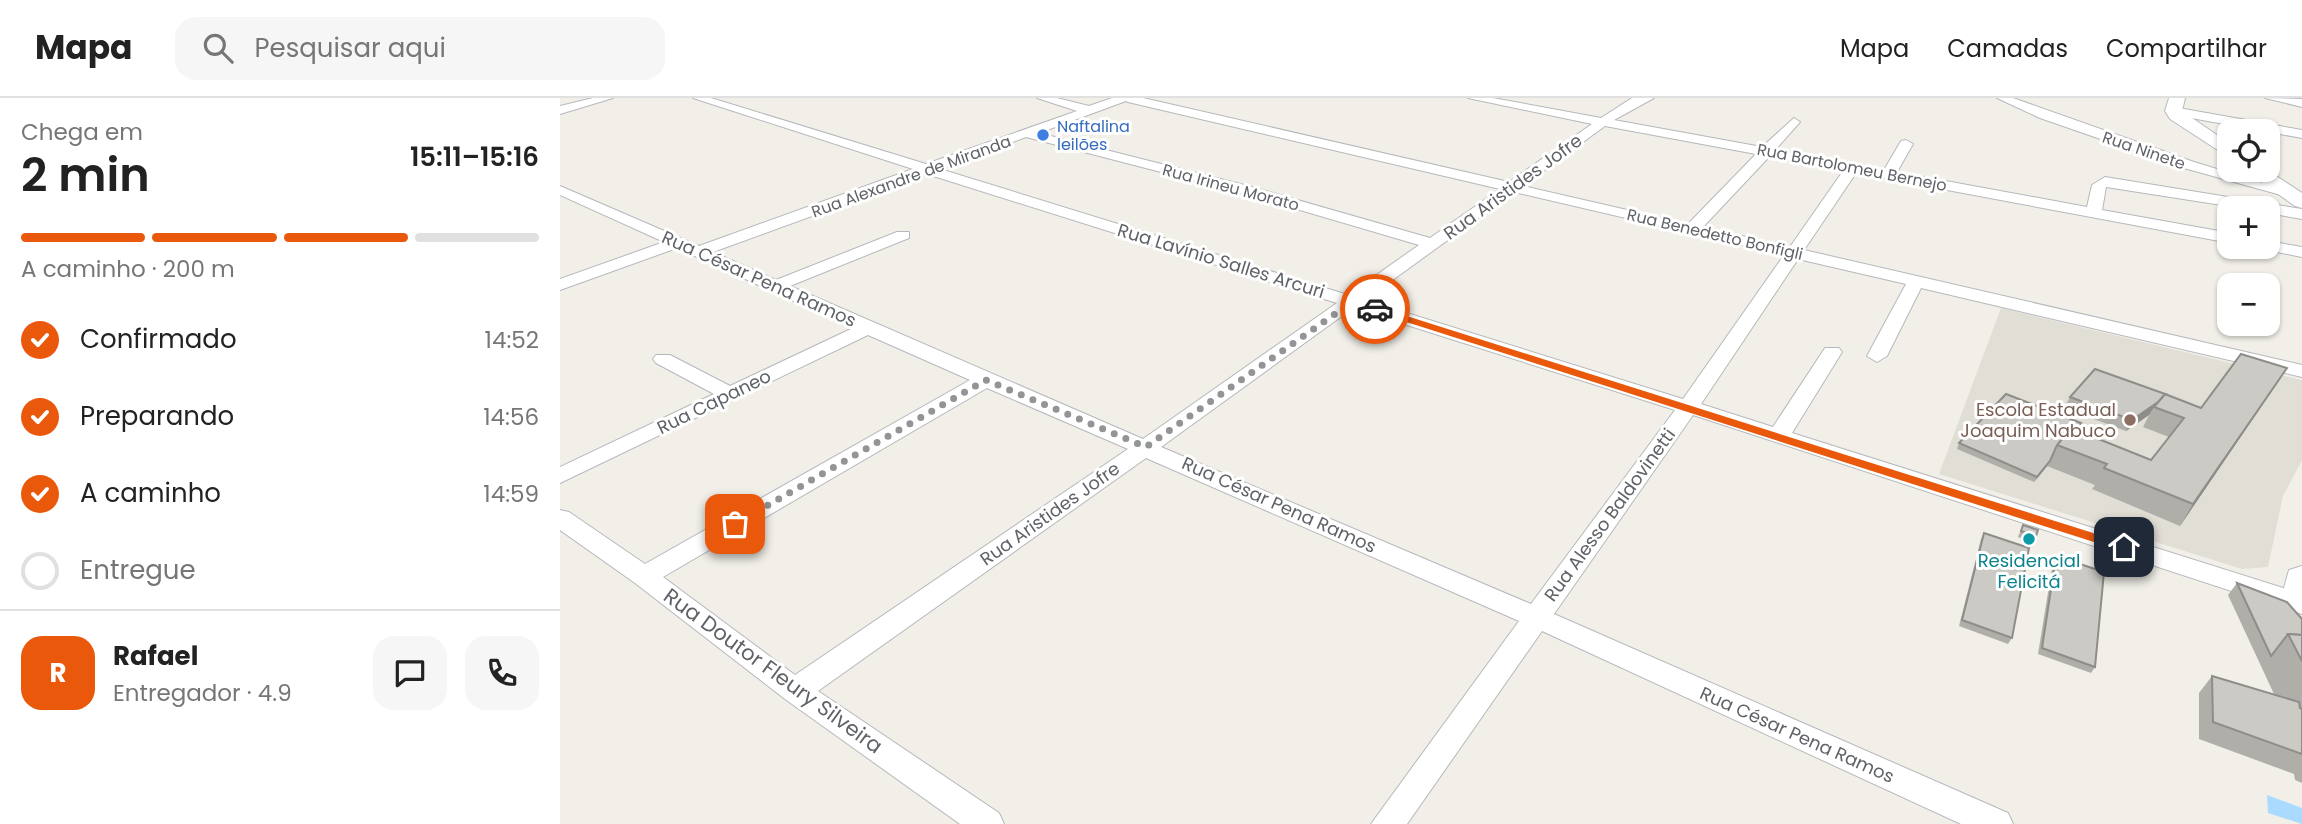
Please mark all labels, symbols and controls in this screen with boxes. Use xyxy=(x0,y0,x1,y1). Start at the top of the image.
search box xyxy=(175,17,665,80)
text: Mapa xyxy=(35,24,133,71)
icon: search xyxy=(199,29,237,67)
text: Pesquisar aqui xyxy=(255,30,446,66)
text: Mapa xyxy=(1840,32,1909,65)
text: Camadas xyxy=(1947,32,2068,65)
text: Compartilhar xyxy=(2106,32,2267,65)
place label: Naftalina leilões xyxy=(1057,115,1130,156)
text: Chega em xyxy=(21,116,143,148)
map controls xyxy=(2217,119,2280,336)
button: locate xyxy=(2217,119,2280,182)
street label: Rua Ninete xyxy=(2099,126,2188,175)
marker: Naftalina leilões xyxy=(1035,127,1051,143)
street label: Rua Aristides Jofre xyxy=(1438,128,1587,245)
street label: Rua Alexandre de Miranda xyxy=(808,130,1014,223)
street label: Rua Bartolomeu Bernejo xyxy=(1755,138,1949,197)
text: 15:11–15:16 xyxy=(410,139,539,175)
text: 2 min xyxy=(21,143,150,207)
street label: Rua Irineu Morato xyxy=(1160,158,1302,217)
button: + xyxy=(2217,196,2280,259)
street label: Rua Benedetto Bonfigli xyxy=(1625,203,1805,266)
street label: Rua Lavínio Salles Arcuri xyxy=(1114,217,1328,304)
street label: Rua César Pena Ramos xyxy=(658,224,860,333)
text: A caminho · 200 m xyxy=(21,253,235,285)
button: − xyxy=(2217,273,2280,336)
courier xyxy=(1340,274,1410,344)
icon: car xyxy=(1356,290,1394,328)
icon: check xyxy=(21,321,59,359)
text: Confirmado xyxy=(80,321,237,357)
text: 14:52 xyxy=(485,324,539,356)
street label: Rua Capaneo xyxy=(653,363,775,440)
place label: Escola Estadual Joaquim Nabuco xyxy=(1960,397,2116,443)
icon: check xyxy=(21,398,59,436)
text: Preparando xyxy=(80,398,234,434)
text: 14:56 xyxy=(483,401,539,433)
marker: Escola Estadual Joaquim Nabuco xyxy=(2122,412,2138,428)
street label: Rua Alesso Baldovinetti xyxy=(1538,423,1681,606)
street label: Rua César Pena Ramos xyxy=(1178,450,1380,559)
street label: Rua Aristides Jofre xyxy=(975,456,1125,571)
icon: check xyxy=(21,475,59,513)
text: A caminho xyxy=(80,475,221,511)
text: 14:59 xyxy=(483,478,539,510)
pin xyxy=(705,494,765,554)
icon: bag xyxy=(716,505,754,543)
pin xyxy=(2094,517,2154,577)
icon: home xyxy=(2105,528,2143,566)
marker: Residencial Felicitá xyxy=(2021,531,2037,547)
place label: Residencial Felicitá xyxy=(1978,548,2080,594)
text: Entregue xyxy=(80,552,196,588)
street label: Rua Doutor Fleury Silveira xyxy=(658,581,889,760)
button: chat xyxy=(373,636,447,710)
button: phone xyxy=(465,636,539,710)
text: Rafael xyxy=(113,638,198,674)
text: R xyxy=(50,655,66,691)
text: Entregador · 4.9 xyxy=(113,677,292,709)
street label: Rua César Pena Ramos xyxy=(1696,680,1898,789)

